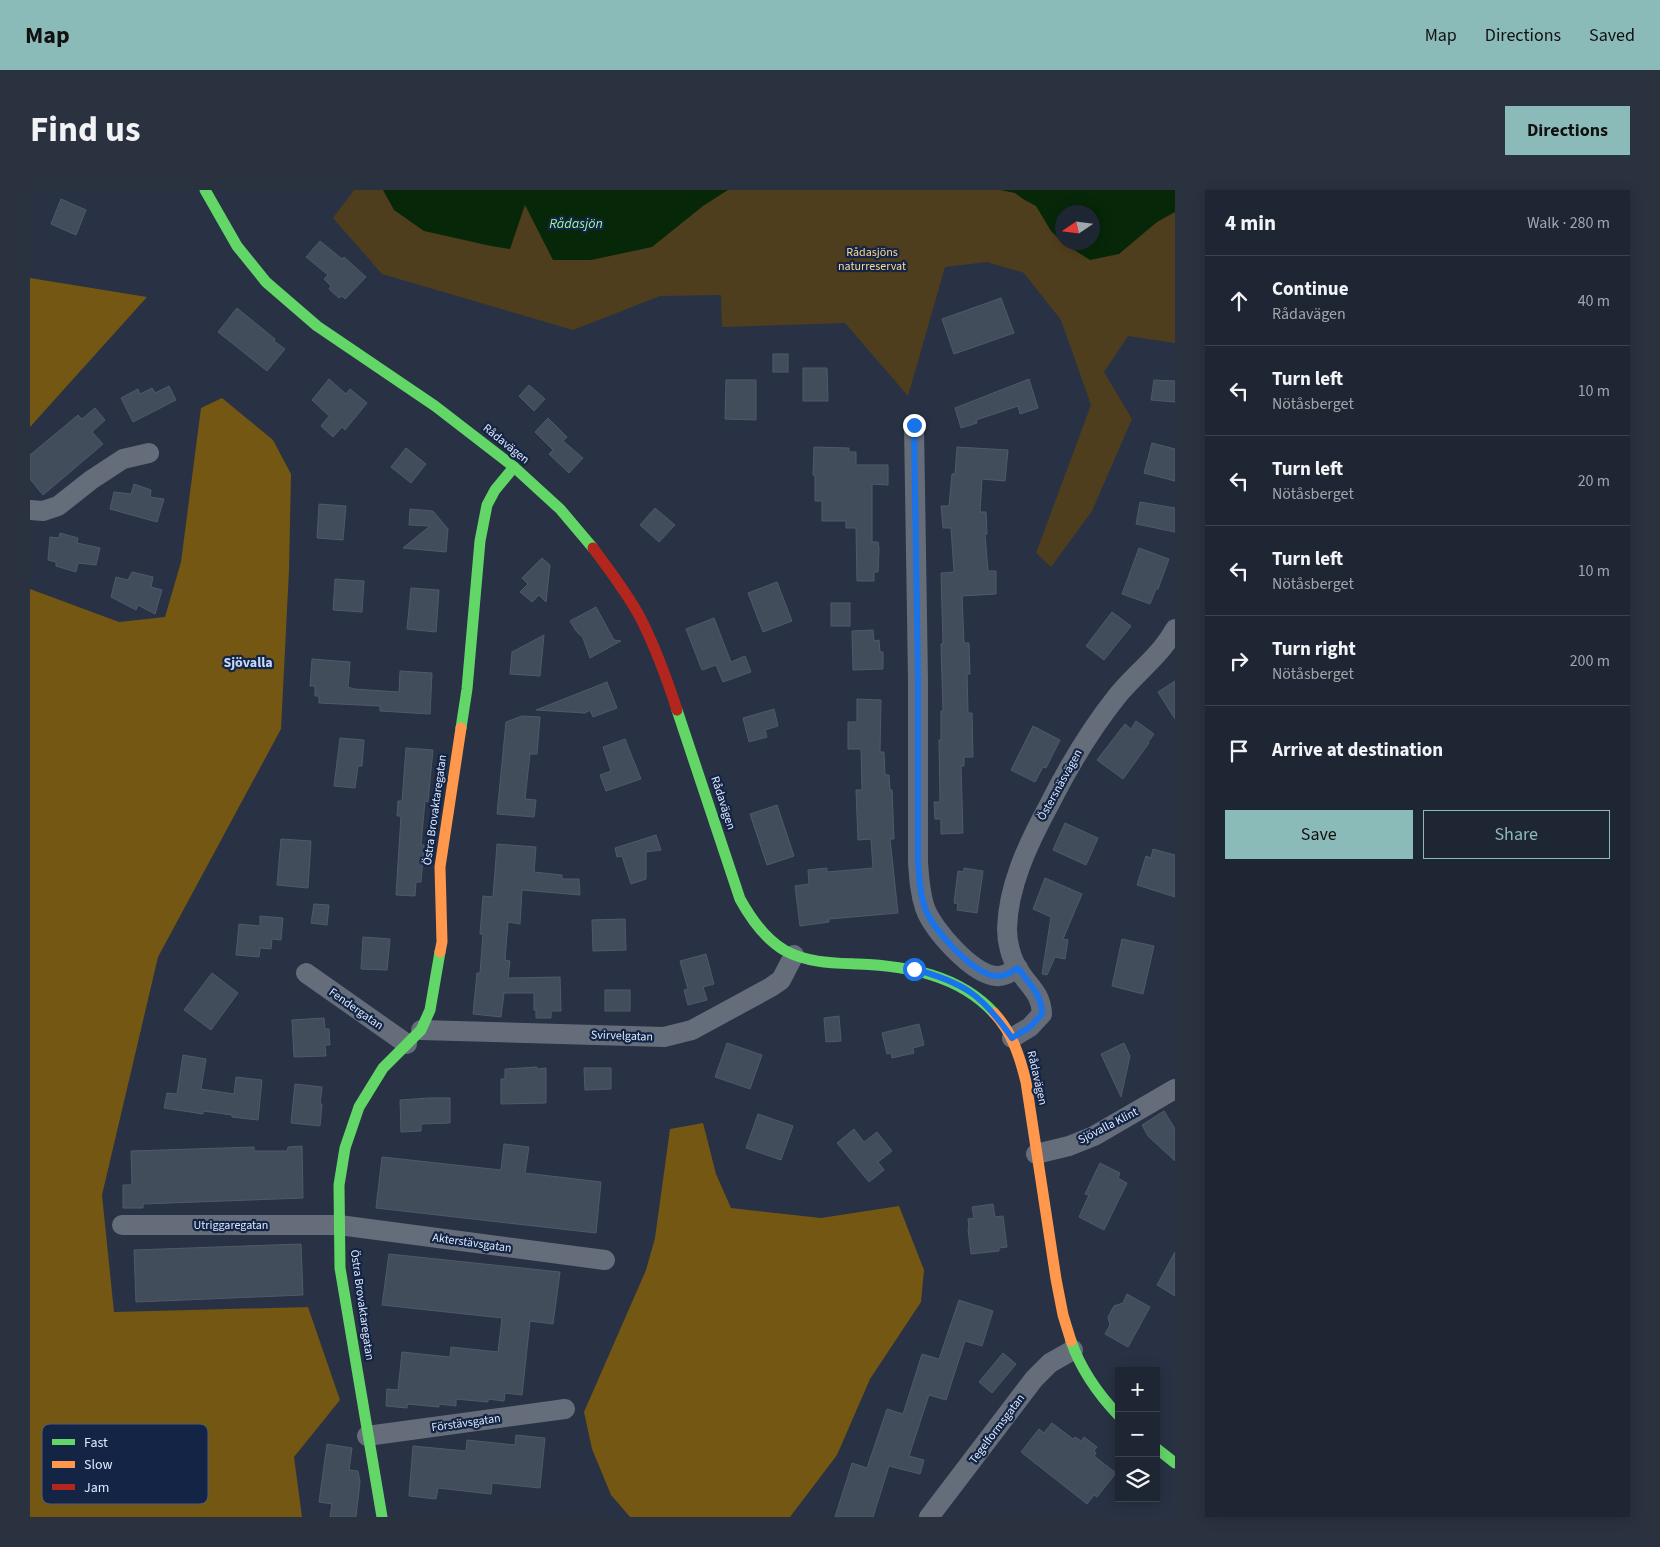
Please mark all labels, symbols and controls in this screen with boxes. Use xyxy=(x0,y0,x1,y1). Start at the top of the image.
text: Map xyxy=(25,18,70,53)
text: Map xyxy=(1425,23,1457,48)
text: Directions xyxy=(1485,23,1561,48)
text: Saved xyxy=(1589,23,1635,48)
text: Find us xyxy=(30,105,140,155)
button: Directions xyxy=(1505,106,1630,155)
north arrow xyxy=(1055,205,1100,250)
text: 4 min xyxy=(1225,208,1276,238)
text: Walk · 280 m xyxy=(1527,212,1610,234)
water label: Rådasjön xyxy=(549,214,603,234)
park label: Rådasjöns naturreservat xyxy=(838,244,906,275)
text: Continue xyxy=(1272,276,1349,303)
icon: ahead xyxy=(1225,287,1253,315)
text: 40 m xyxy=(1578,290,1610,312)
text: Rådavägen xyxy=(1272,303,1346,325)
text: Turn left xyxy=(1272,366,1343,393)
icon: left xyxy=(1225,377,1253,405)
text: 10 m xyxy=(1578,380,1610,402)
text: Nötåsberget xyxy=(1272,393,1354,415)
route end xyxy=(903,414,926,437)
street label: Rådavägen xyxy=(479,420,533,468)
text: Turn left xyxy=(1272,456,1343,483)
icon: left xyxy=(1225,467,1253,495)
text: 20 m xyxy=(1578,470,1610,492)
text: Nötåsberget xyxy=(1272,483,1354,505)
text: Turn left xyxy=(1272,546,1343,573)
icon: left xyxy=(1225,557,1253,585)
text: 10 m xyxy=(1578,560,1610,582)
text: Nötåsberget xyxy=(1272,573,1354,595)
text: Turn right xyxy=(1272,636,1356,663)
icon: right xyxy=(1225,647,1253,675)
text: 200 m xyxy=(1570,650,1610,672)
district label: Sjövalla xyxy=(223,653,273,673)
text: Nötåsberget xyxy=(1272,663,1354,685)
icon: arrive xyxy=(1225,737,1253,765)
text: Arrive at destination xyxy=(1272,737,1443,764)
street label: Östersnäsvägen xyxy=(1033,746,1087,824)
street label: Östra Brovaktaregatan xyxy=(419,754,451,866)
street label: Rådavägen xyxy=(706,774,740,832)
button: Save xyxy=(1225,810,1413,859)
button: Share xyxy=(1423,810,1610,859)
route start xyxy=(903,958,926,981)
street label: Fendergatan xyxy=(325,984,387,1034)
street label: Svirvelgatan xyxy=(591,1026,653,1046)
street label: Rådavägen xyxy=(1022,1049,1052,1107)
street label: Sjövalla Klint xyxy=(1075,1104,1141,1148)
street label: Utriggaregatan xyxy=(194,1217,268,1234)
street label: Akterstävsgatan xyxy=(431,1229,513,1257)
street label: Östra Brovaktaregatan xyxy=(346,1249,378,1361)
map controls xyxy=(1115,1367,1160,1502)
button: + xyxy=(1115,1367,1160,1412)
street label: Tegelformsgatan xyxy=(965,1391,1029,1467)
street label: Förstävsgatan xyxy=(430,1410,502,1436)
button: − xyxy=(1115,1412,1160,1457)
legend xyxy=(42,1424,208,1504)
text: Fast xyxy=(84,1433,108,1453)
text: Slow xyxy=(84,1455,113,1475)
button: layers xyxy=(1115,1457,1160,1502)
text: Jam xyxy=(84,1478,109,1498)

